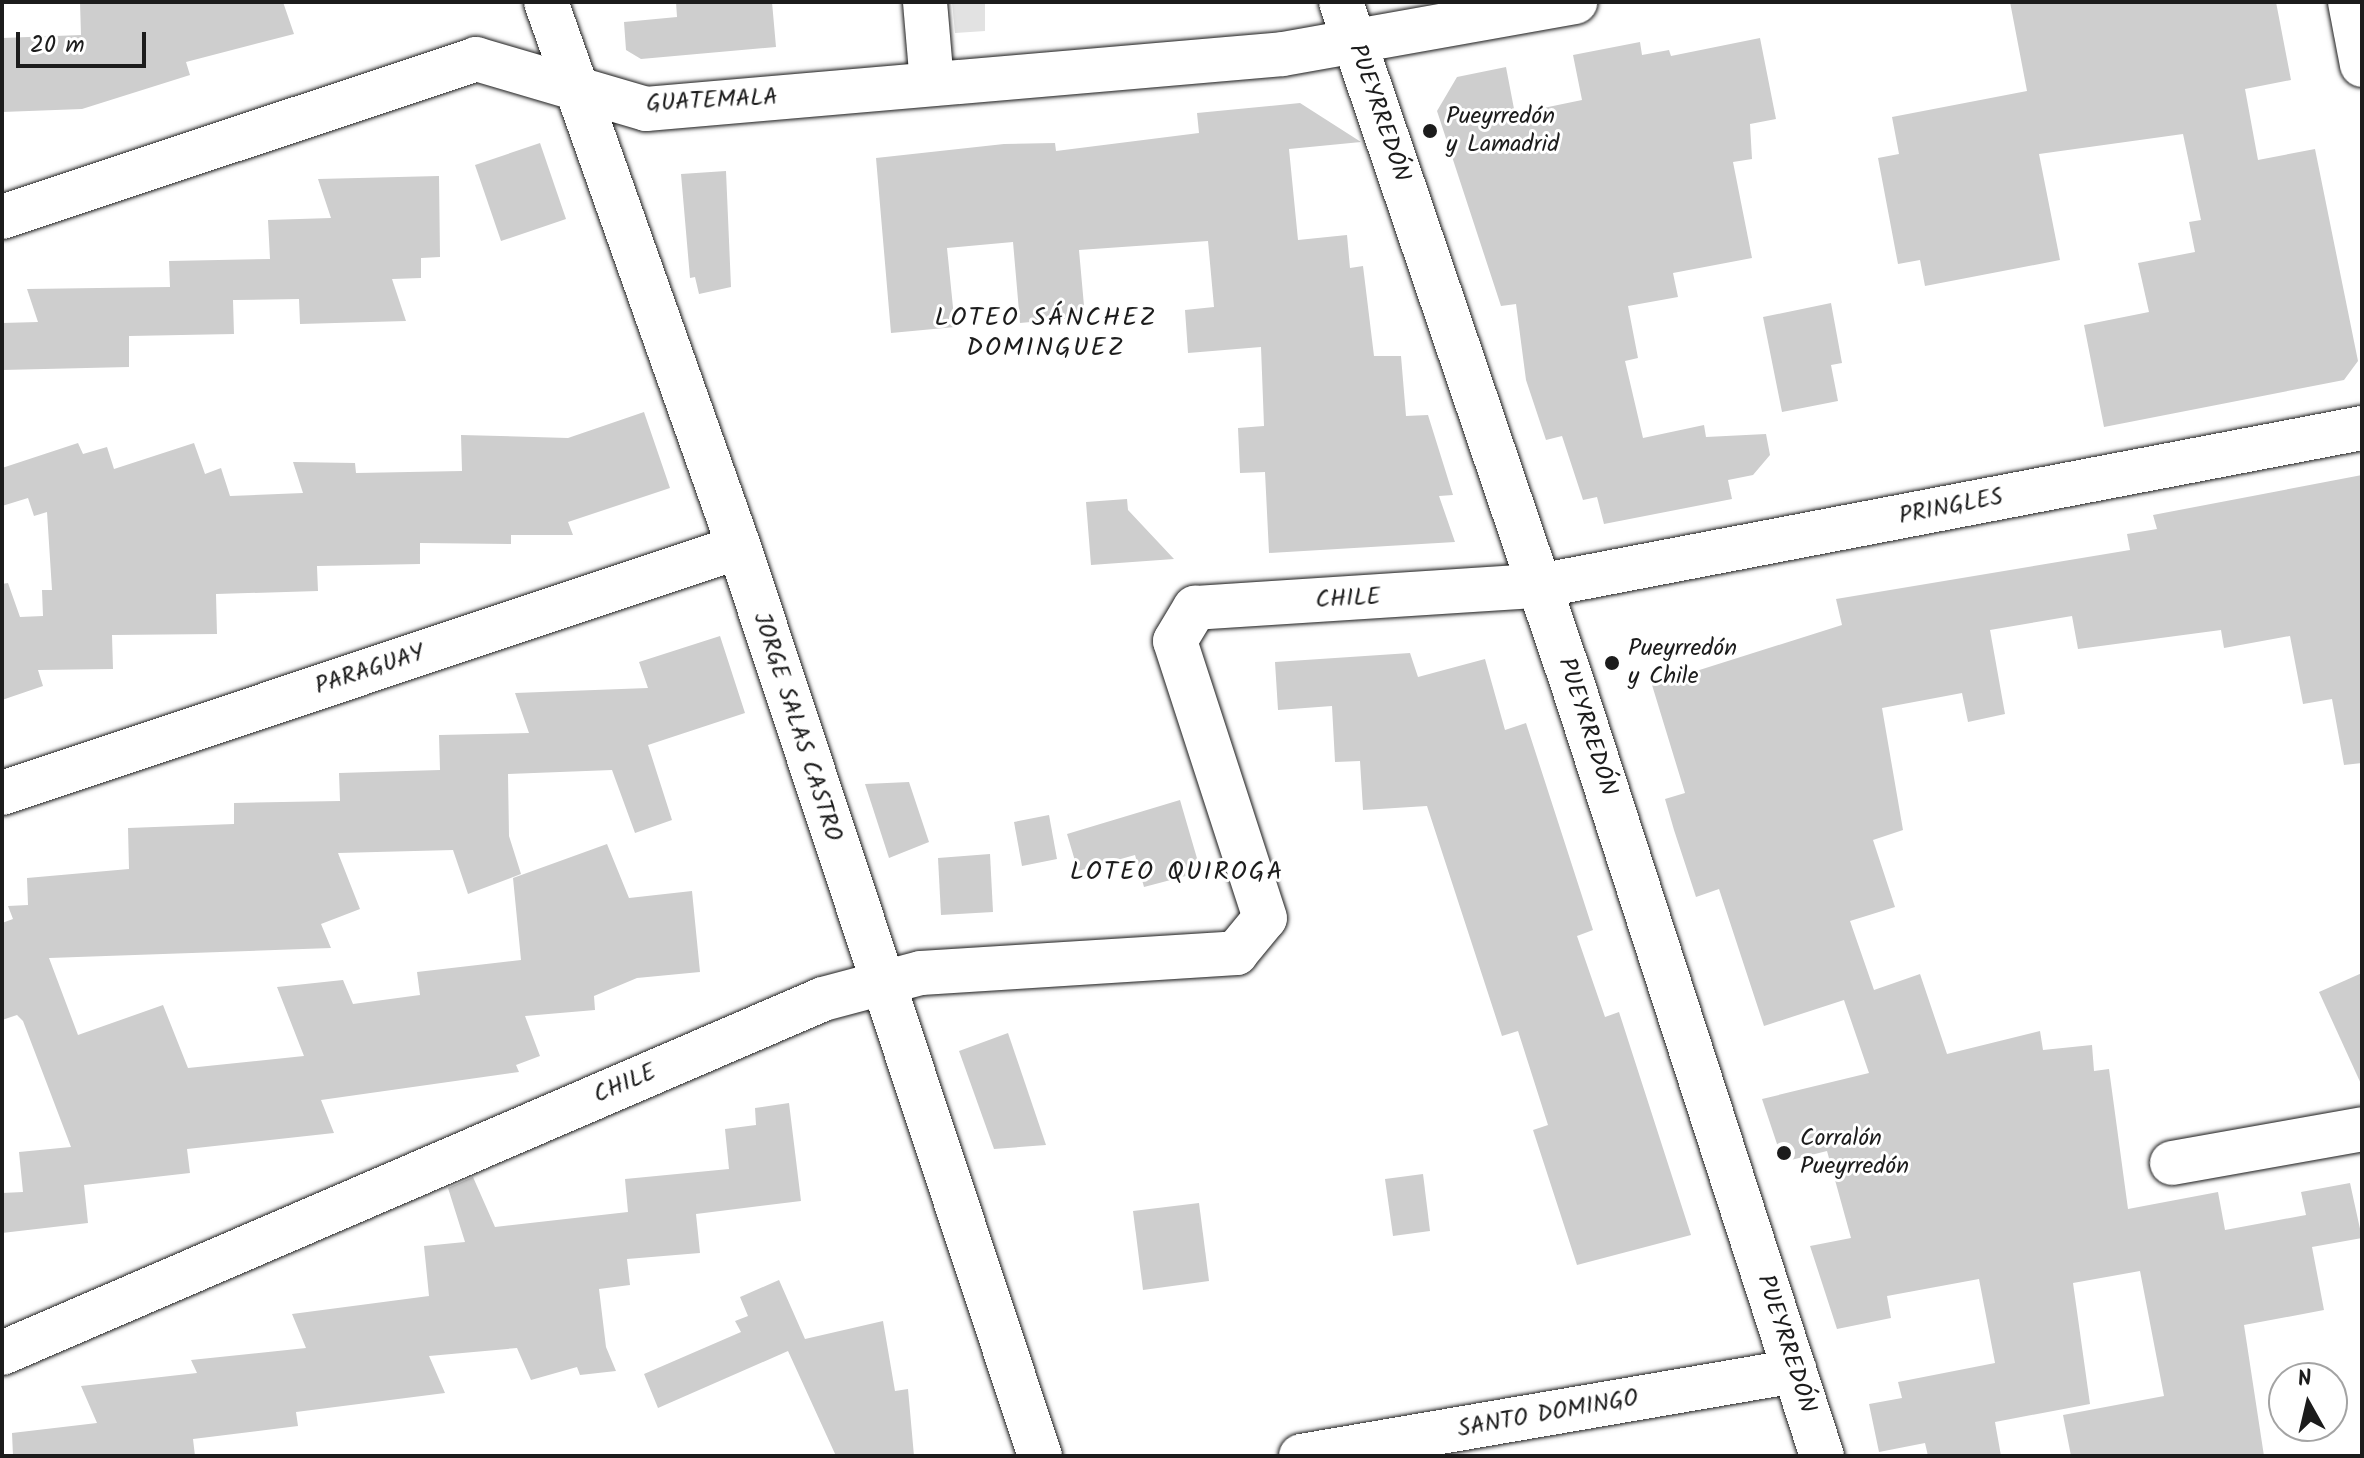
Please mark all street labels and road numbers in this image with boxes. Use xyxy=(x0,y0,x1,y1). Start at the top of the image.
street label: PUEYRREDÓN xyxy=(1342,40,1416,186)
street label: GUATEMALA xyxy=(645,83,779,119)
street label: PRINGLES xyxy=(1897,483,2005,531)
street label: CHILE xyxy=(1315,583,1381,615)
street label: JORGE SALAS CASTRO xyxy=(746,609,848,845)
street label: PARAGUAY xyxy=(312,639,428,701)
street label: PUEYRREDÓN xyxy=(1551,654,1623,800)
street label: CHILE xyxy=(589,1058,661,1110)
street label: PUEYRREDÓN xyxy=(1750,1271,1822,1417)
street label: SANTO DOMINGO xyxy=(1455,1384,1641,1444)

